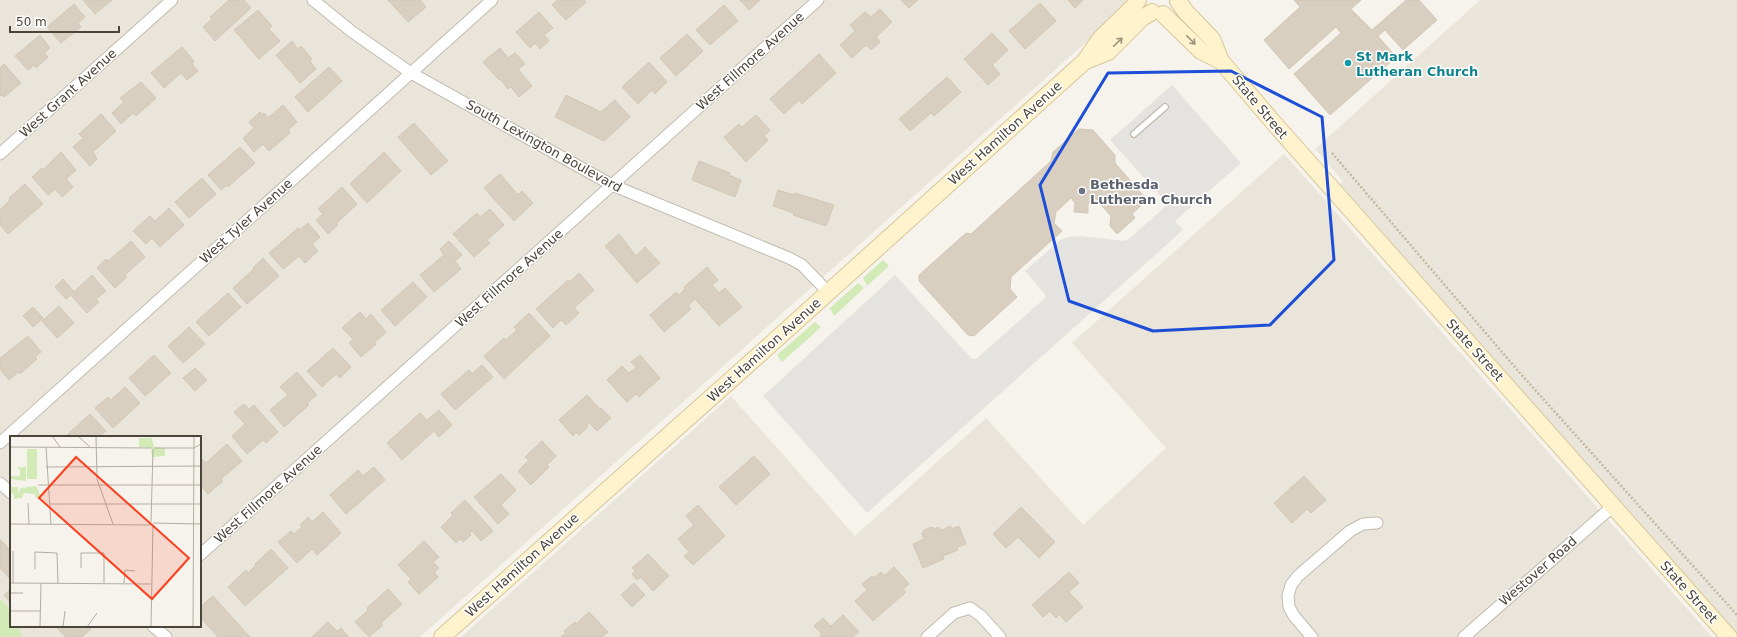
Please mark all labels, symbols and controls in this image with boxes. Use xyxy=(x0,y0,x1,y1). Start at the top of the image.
scale bar xyxy=(10,8,119,34)
street label: West Fillmore Avenue xyxy=(693,9,807,113)
text: 50 m xyxy=(16,15,47,29)
one-way arrow xyxy=(1186,35,1196,45)
one-way arrow xyxy=(1113,37,1123,46)
street label: West Grant Avenue xyxy=(16,46,120,140)
place label: St Mark Lutheran Church xyxy=(1356,49,1478,79)
marker: St Mark Lutheran Church xyxy=(1343,58,1353,68)
street label: State Street xyxy=(1229,72,1291,142)
street label: West Hamilton Avenue xyxy=(945,78,1065,188)
street label: South Lexington Boulevard xyxy=(464,97,624,195)
street label: West Tyler Avenue xyxy=(197,176,295,266)
place label: Bethesda Lutheran Church xyxy=(1090,177,1212,207)
marker: Bethesda Lutheran Church xyxy=(1077,186,1087,196)
street label: West Fillmore Avenue xyxy=(452,226,566,330)
street label: West Hamilton Avenue xyxy=(704,295,824,405)
street label: State Street xyxy=(1443,316,1507,384)
inset map xyxy=(10,436,201,627)
street label: West Fillmore Avenue xyxy=(211,442,325,546)
street label: West Hamilton Avenue xyxy=(462,510,582,620)
street label: Westover Road xyxy=(1496,533,1580,609)
street label: State Street xyxy=(1657,558,1721,626)

